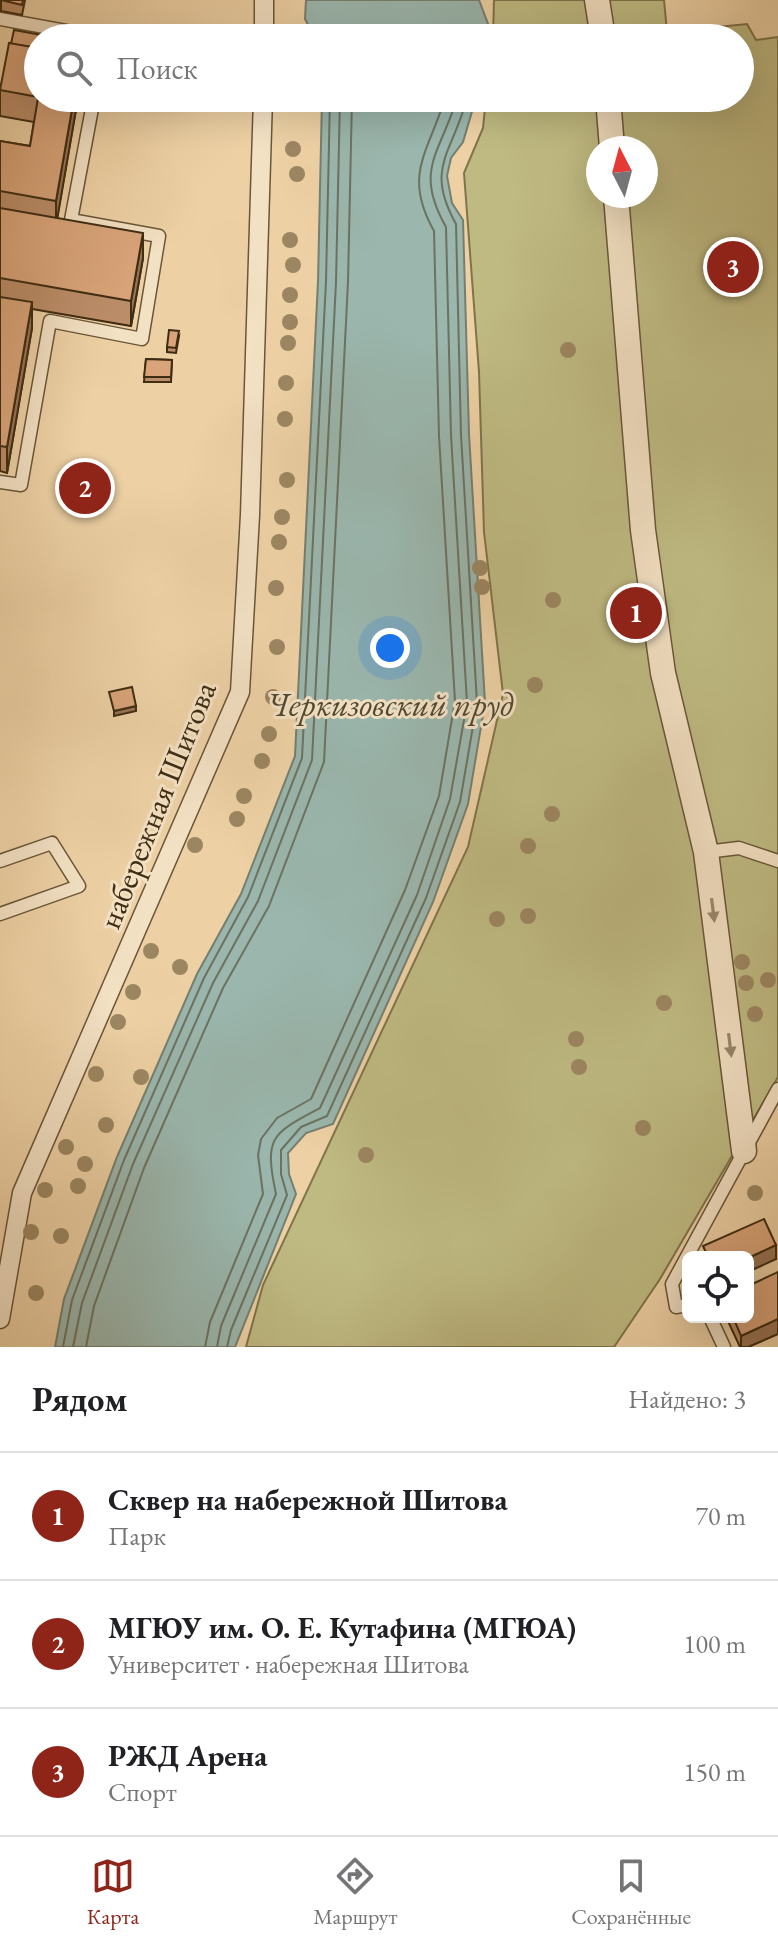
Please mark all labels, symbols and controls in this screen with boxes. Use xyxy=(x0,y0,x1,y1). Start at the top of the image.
search box xyxy=(24,24,754,112)
icon: search xyxy=(52,46,96,90)
text: Поиск xyxy=(116,49,198,88)
north arrow xyxy=(586,136,658,208)
pin: 3 xyxy=(707,237,759,297)
pin: 2 xyxy=(59,458,111,518)
pin: 1 xyxy=(610,583,662,643)
your location xyxy=(370,628,410,668)
street label: набережная Шитова xyxy=(88,675,226,935)
water label: Черкизовский пруд xyxy=(266,682,514,726)
one-way arrow xyxy=(707,898,720,923)
one-way arrow xyxy=(724,1033,737,1058)
map controls xyxy=(682,1251,754,1323)
button: locate xyxy=(682,1251,754,1323)
text: Рядом xyxy=(32,1377,127,1421)
text: Найдено: 3 xyxy=(628,1382,746,1416)
text: Сквер на набережной Шитова xyxy=(108,1480,508,1519)
text: 1 xyxy=(51,1499,65,1533)
text: 70 m xyxy=(696,1499,746,1533)
text: Парк xyxy=(108,1519,166,1553)
text: МГЮУ им. О. Е. Кутафина (МГЮА) xyxy=(108,1608,576,1647)
text: 2 xyxy=(51,1627,65,1661)
text: 100 m xyxy=(683,1627,746,1661)
text: Университет · набережная Шитова xyxy=(108,1647,469,1681)
text: РЖД Арена xyxy=(108,1736,267,1775)
text: 3 xyxy=(51,1755,65,1789)
text: 150 m xyxy=(683,1755,746,1789)
text: Спорт xyxy=(108,1775,177,1809)
tab: Карта xyxy=(87,1854,139,1931)
tab: Маршрут xyxy=(313,1854,397,1931)
tab: Сохранённые xyxy=(571,1854,691,1931)

